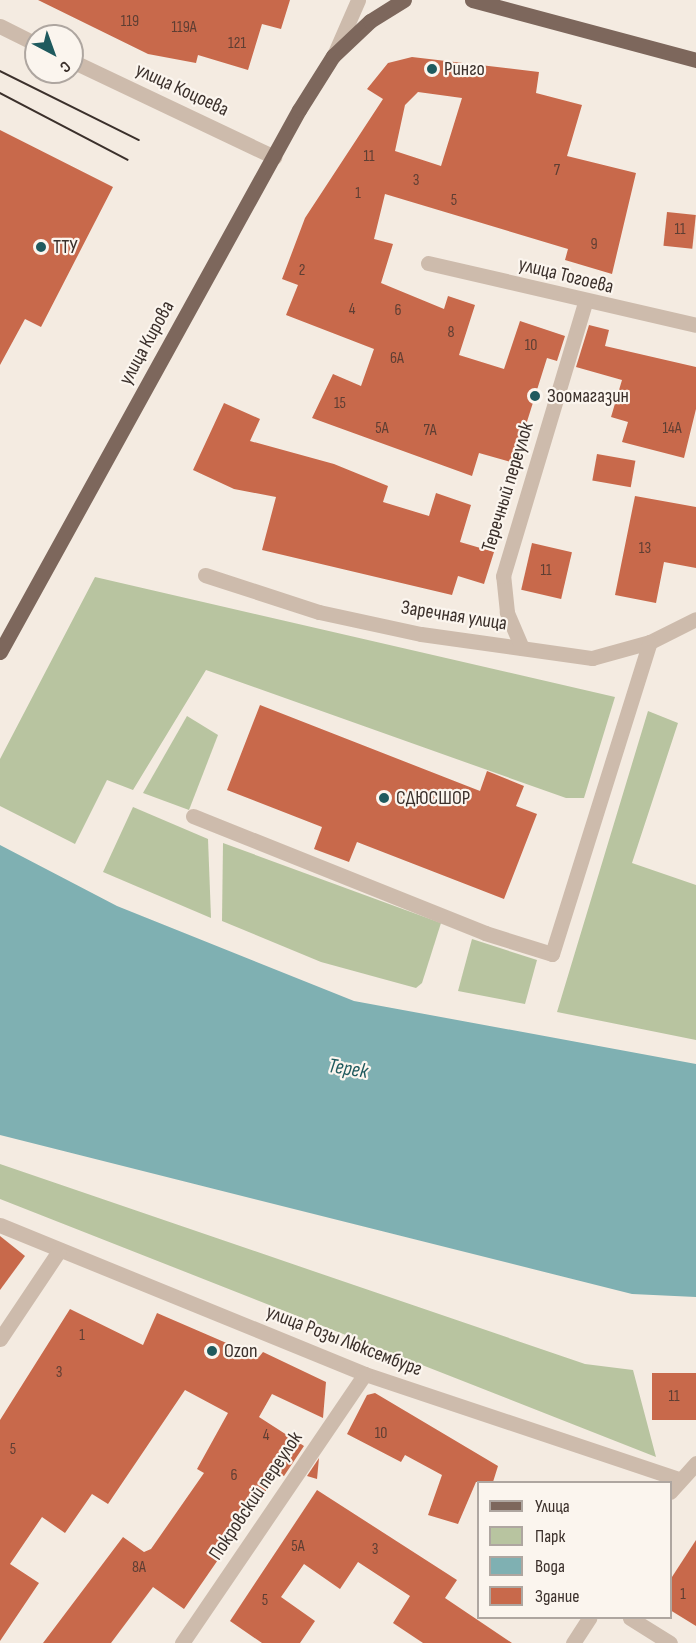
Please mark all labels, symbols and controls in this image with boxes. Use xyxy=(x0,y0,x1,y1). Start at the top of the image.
house number: 119 xyxy=(121,12,139,32)
house number: 119А xyxy=(171,18,197,38)
north arrow xyxy=(24,24,84,84)
house number: 121 xyxy=(228,34,246,54)
text: С xyxy=(55,57,74,76)
place label: Ринго xyxy=(444,57,485,81)
street label: улица Коцоева xyxy=(132,58,232,122)
marker: Ринго xyxy=(425,62,439,76)
house number: 11 xyxy=(363,147,375,167)
house number: 7 xyxy=(554,161,560,181)
house number: 3 xyxy=(413,171,419,191)
house number: 1 xyxy=(355,184,361,204)
house number: 5 xyxy=(451,191,457,211)
house number: 11 xyxy=(674,220,686,240)
place label: ТТУ xyxy=(53,235,78,259)
house number: 9 xyxy=(590,235,598,255)
marker: ТТУ xyxy=(34,240,48,254)
street label: улица Тогоева xyxy=(516,253,616,299)
house number: 2 xyxy=(299,261,305,281)
street label: улица Кирова xyxy=(114,297,180,389)
house number: 4 xyxy=(349,300,355,320)
house number: 6 xyxy=(394,301,402,321)
house number: 8 xyxy=(447,323,455,343)
house number: 10 xyxy=(525,336,537,356)
house number: 6А xyxy=(390,349,404,369)
place label: Зоомагазин xyxy=(547,384,629,408)
marker: Зоомагазин xyxy=(528,389,542,403)
house number: 15 xyxy=(334,394,346,414)
house number: 5А xyxy=(375,419,389,439)
street label: Теречный переулок xyxy=(477,419,539,555)
house number: 14А xyxy=(662,419,682,439)
house number: 7А xyxy=(424,421,436,441)
house number: 13 xyxy=(639,539,651,559)
house number: 11 xyxy=(540,561,552,581)
street label: Заречная улица xyxy=(399,596,509,636)
place label: СДЮСШОР xyxy=(396,786,470,810)
marker: СДЮСШОР xyxy=(377,791,391,805)
water label: Терек xyxy=(326,1053,370,1085)
street label: улица Розы Люксембург xyxy=(263,1300,425,1382)
house number: 1 xyxy=(79,1326,85,1346)
place label: Ozon xyxy=(224,1339,258,1363)
marker: Ozon xyxy=(205,1344,219,1358)
house number: 3 xyxy=(56,1363,62,1383)
house number: 11 xyxy=(668,1387,680,1407)
house number: 10 xyxy=(375,1424,387,1444)
house number: 4 xyxy=(263,1426,269,1446)
street label: Покровский переулок xyxy=(204,1427,308,1565)
house number: 5 xyxy=(10,1440,16,1460)
house number: 6 xyxy=(230,1466,238,1486)
legend xyxy=(477,1481,672,1619)
text: Улица xyxy=(535,1496,570,1517)
text: Парк xyxy=(535,1526,565,1547)
house number: 5А xyxy=(291,1537,305,1557)
house number: 3 xyxy=(372,1540,378,1560)
text: Вода xyxy=(535,1556,565,1577)
house number: 8А xyxy=(132,1558,146,1578)
house number: 1 xyxy=(680,1585,686,1605)
text: Здание xyxy=(535,1586,580,1607)
house number: 5 xyxy=(262,1591,268,1611)

